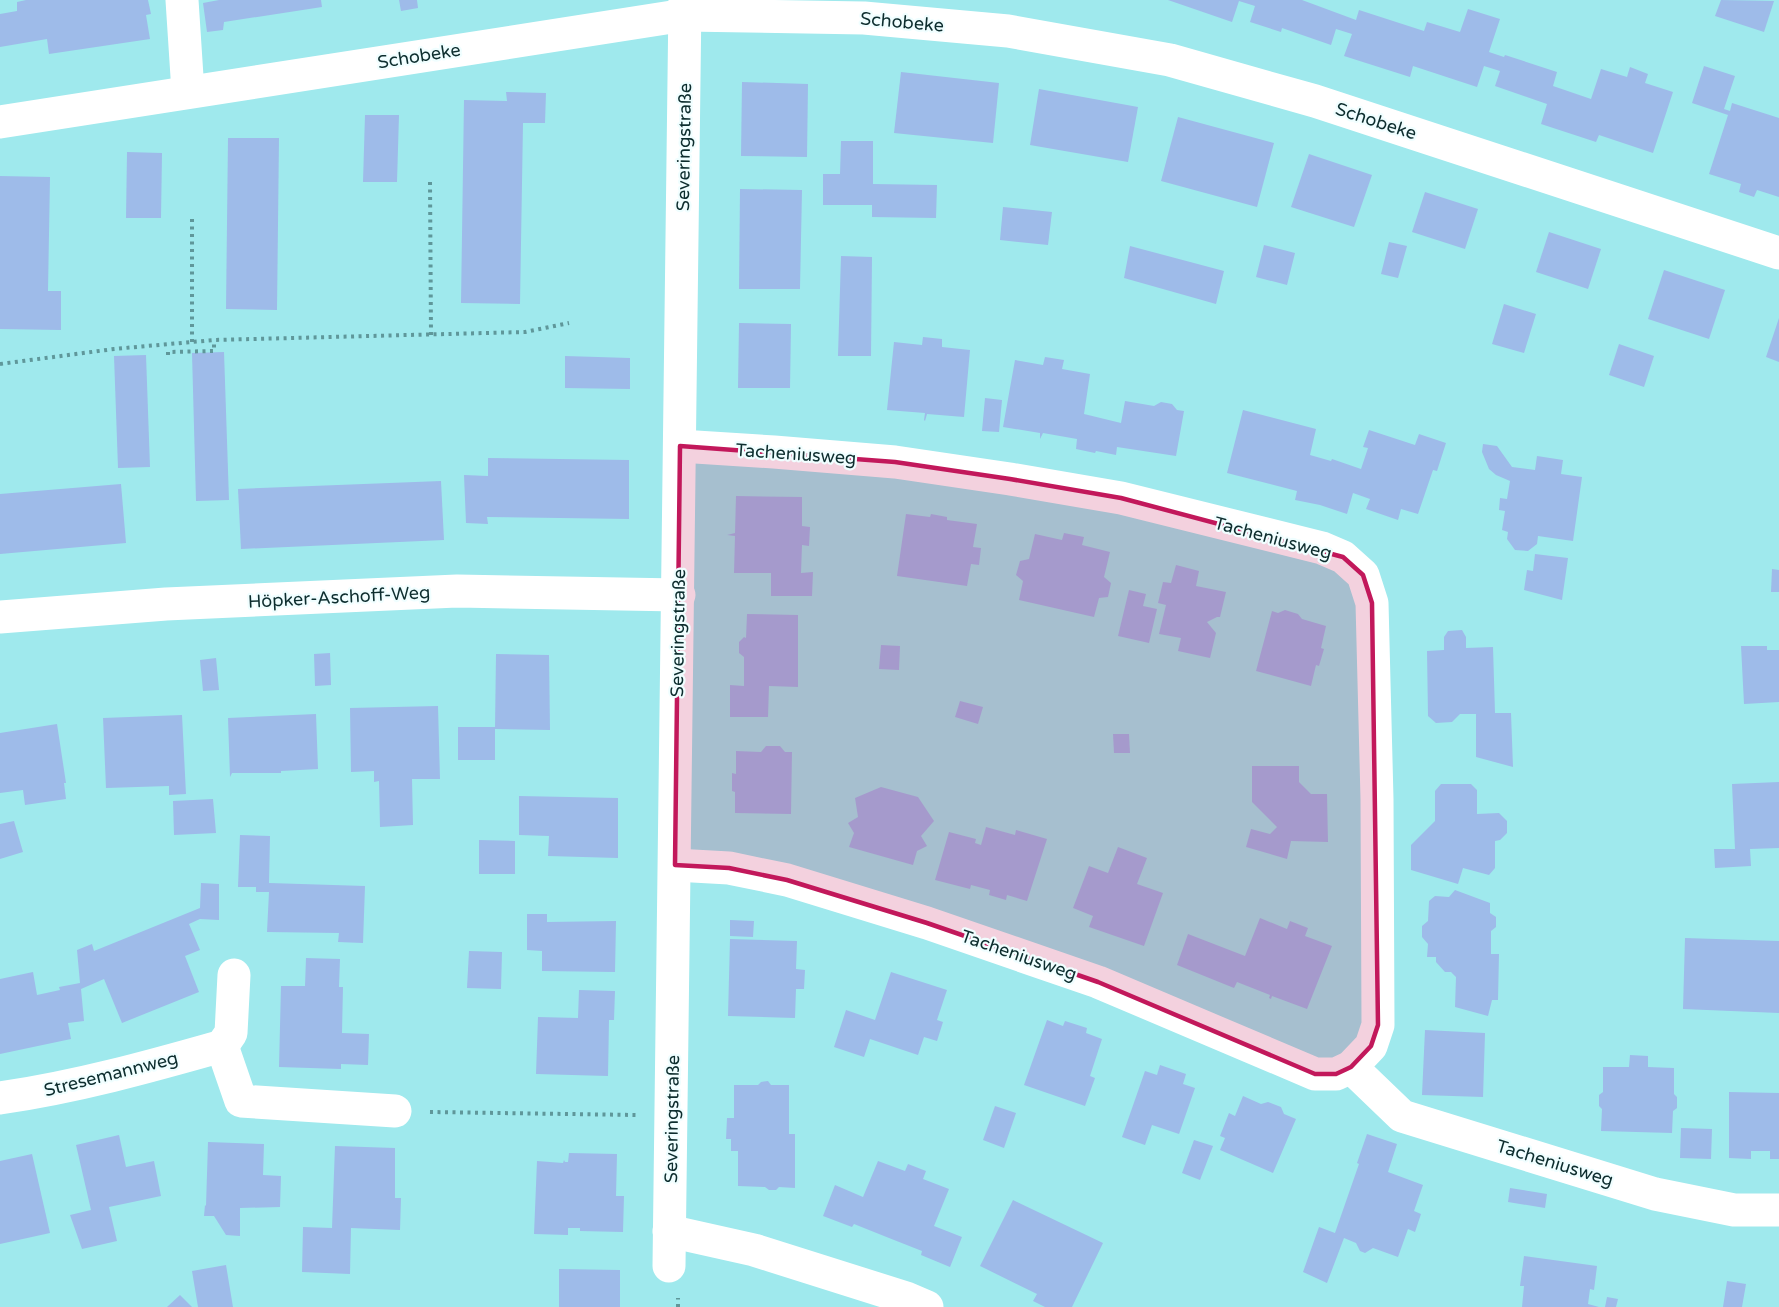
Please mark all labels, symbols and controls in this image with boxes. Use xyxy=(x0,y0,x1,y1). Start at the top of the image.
street label: Schobeke xyxy=(859,7,945,37)
street label: Schobeke xyxy=(376,39,462,73)
street label: Severingstraße xyxy=(672,83,696,211)
street label: Schobeke xyxy=(1333,98,1419,144)
street label: Tacheniusweg xyxy=(735,439,857,469)
street label: Tacheniusweg xyxy=(1212,512,1334,564)
street label: Severingstraße xyxy=(666,569,690,697)
street label: Höpker-Aschoff-Weg xyxy=(247,581,431,613)
street label: Tacheniusweg xyxy=(958,925,1080,985)
street label: Stresemannweg xyxy=(42,1047,180,1101)
street label: Severingstraße xyxy=(660,1055,684,1183)
street label: Tacheniusweg xyxy=(1494,1135,1616,1191)

